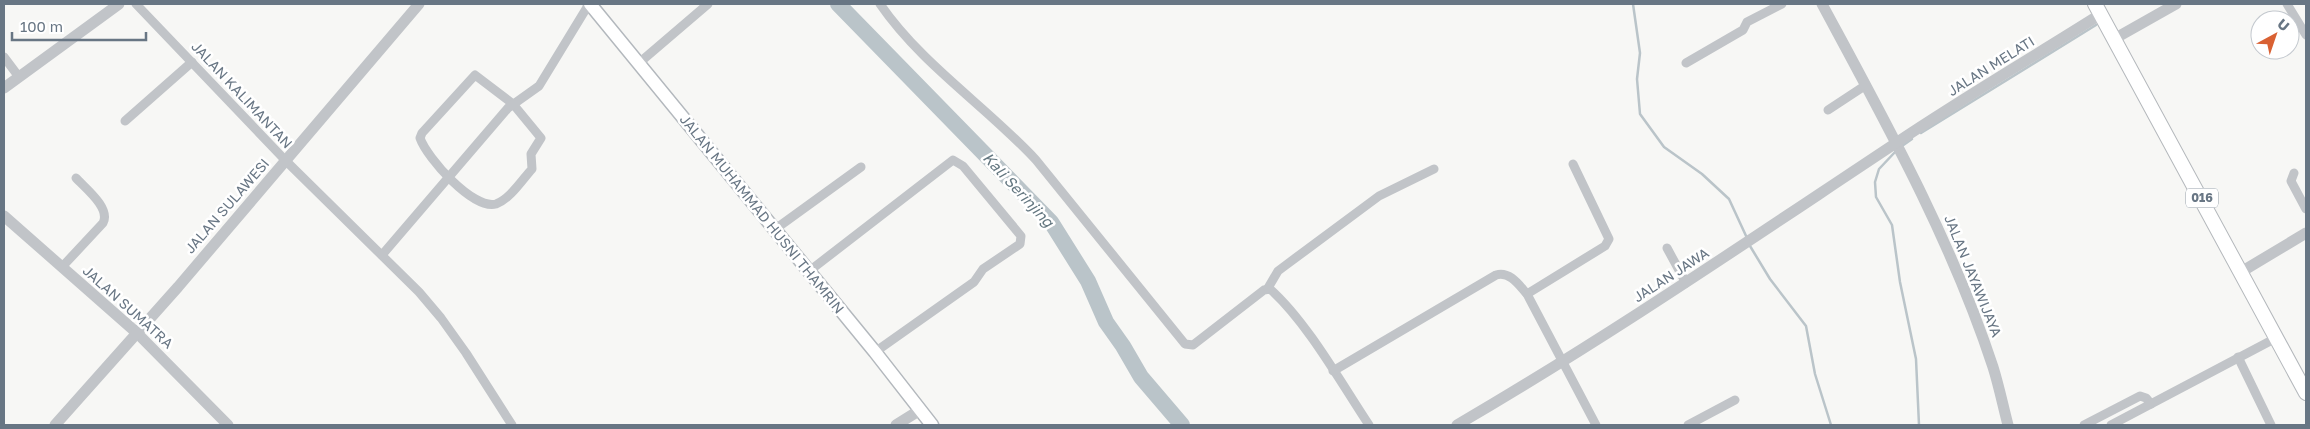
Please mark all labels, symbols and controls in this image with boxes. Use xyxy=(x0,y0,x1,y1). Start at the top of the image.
scale bar xyxy=(12,10,146,42)
north arrow xyxy=(2250,10,2300,60)
text: U xyxy=(2274,15,2293,34)
text: 100 m xyxy=(20,17,63,35)
street label: JALAN MELATI xyxy=(1944,32,2037,99)
street label: JALAN KALIMANTAN xyxy=(188,38,296,152)
street label: JALAN MUHAMMAD HUSNI THAMRIN xyxy=(677,111,848,317)
water label: Kali Serinjing xyxy=(979,148,1059,232)
street label: JALAN SULAWESI xyxy=(181,155,272,257)
road number: 016 xyxy=(2186,188,2218,208)
street label: JALAN JAYAWIJAYA xyxy=(1941,212,2006,340)
street label: JALAN JAWA xyxy=(1630,244,1712,305)
street label: JALAN SUMATRA xyxy=(80,262,177,352)

